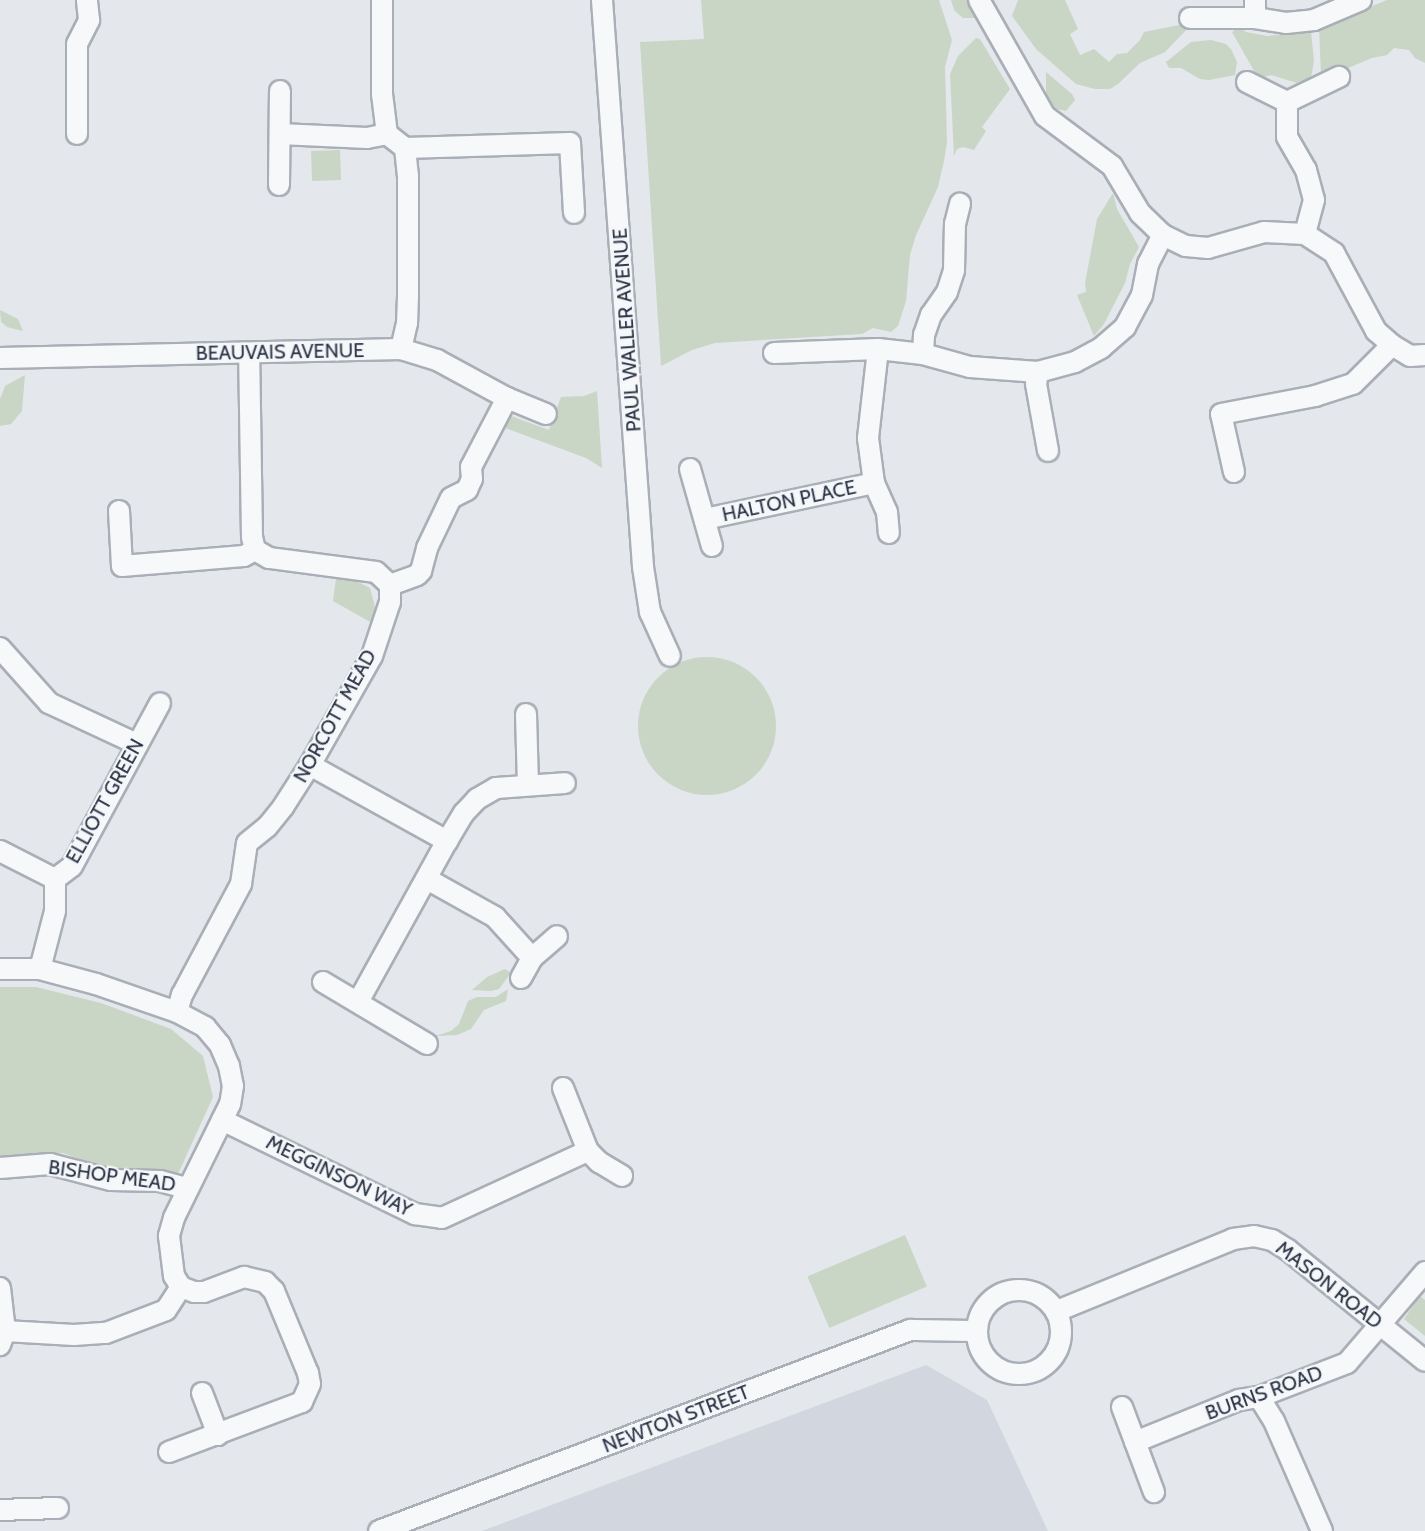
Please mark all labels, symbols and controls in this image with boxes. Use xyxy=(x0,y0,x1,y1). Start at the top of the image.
street label: PAUL WALLER AVENUE xyxy=(608,227,646,433)
street label: BEAUVAIS AVENUE xyxy=(196,339,364,365)
street label: HALTON PLACE xyxy=(720,475,858,527)
street label: NORCOTT MEAD xyxy=(289,645,381,787)
street label: ELLIOTT GREEN xyxy=(61,735,149,867)
street label: MEGGINSON WAY xyxy=(262,1130,416,1222)
street label: BISHOP MEAD xyxy=(47,1155,177,1197)
street label: MASON ROAD xyxy=(1271,1236,1387,1334)
street label: BURNS ROAD xyxy=(1202,1361,1326,1425)
street label: NEWTON STREET xyxy=(599,1380,753,1458)

